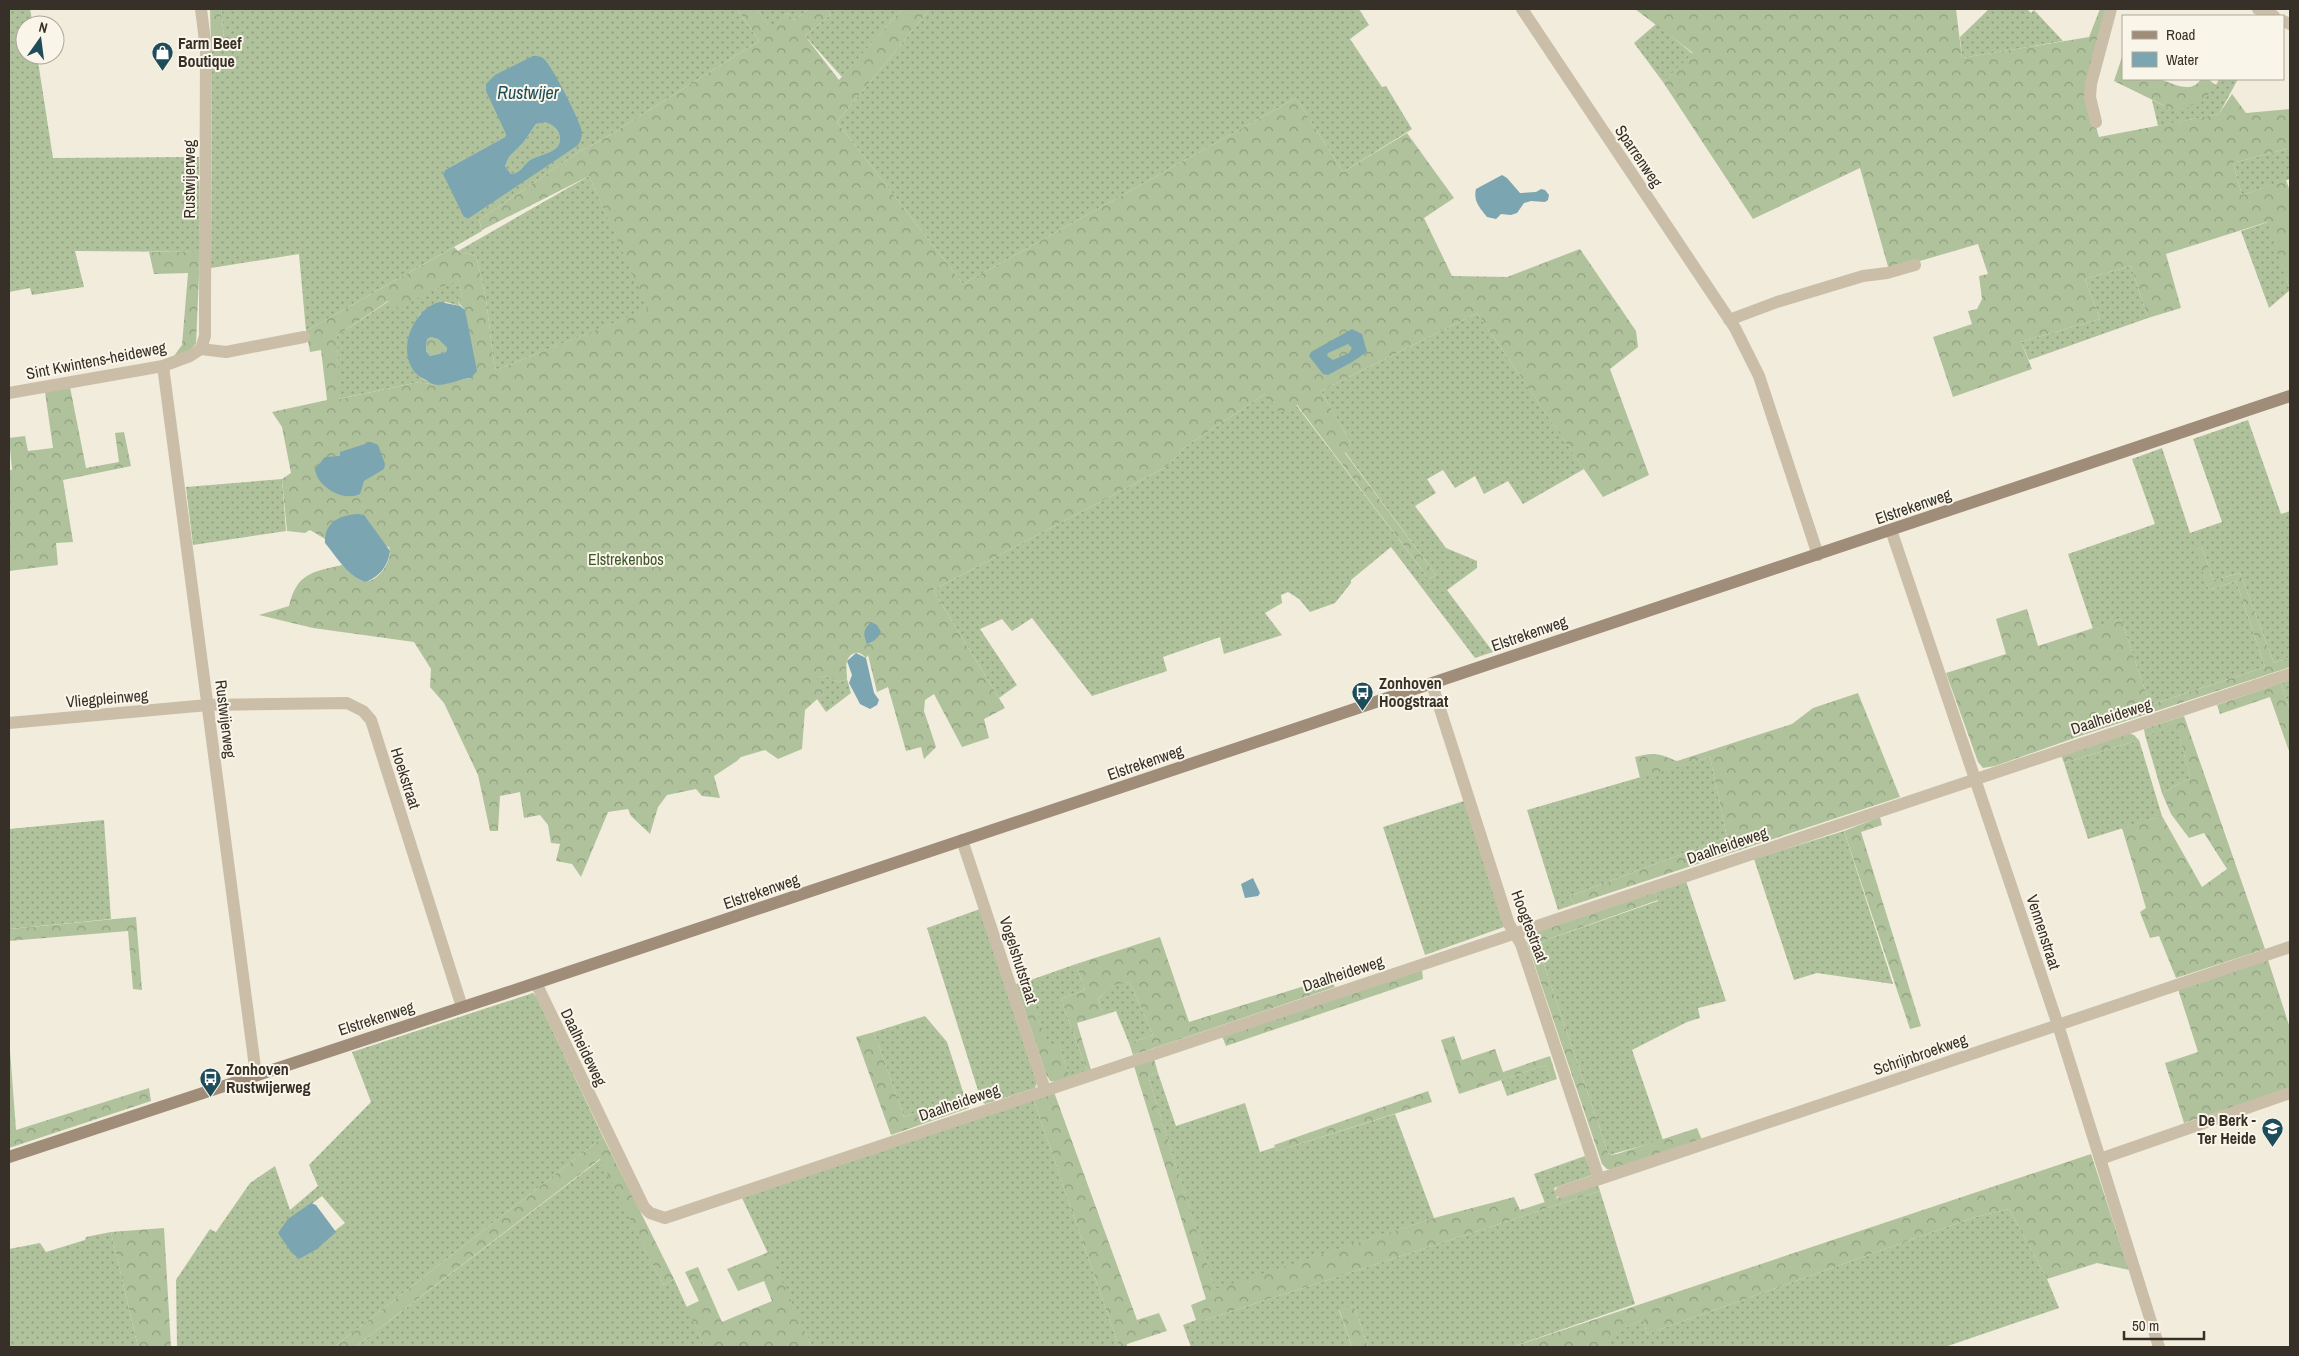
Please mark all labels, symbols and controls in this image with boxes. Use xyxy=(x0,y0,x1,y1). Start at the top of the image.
north arrow xyxy=(15,15,65,65)
legend xyxy=(2122,15,2284,80)
text: N xyxy=(37,18,49,37)
text: Road xyxy=(2166,24,2195,45)
place label: Farm Beef Boutique xyxy=(178,32,242,72)
shop icon: Farm Beef Boutique xyxy=(150,40,174,71)
text: Water xyxy=(2166,49,2198,70)
water label: Rustwijer xyxy=(497,80,560,105)
street label: Sparrenweg xyxy=(1610,121,1668,192)
street label: Rustwijerweg xyxy=(178,139,200,218)
street label: Sint Kwintens-heideweg xyxy=(24,335,169,384)
street label: Elstrekenweg xyxy=(1872,483,1954,529)
park label: Elstrekenbos xyxy=(588,548,664,570)
street label: Elstrekenweg xyxy=(1488,610,1570,656)
place label: Zonhoven Hoogstraat xyxy=(1379,672,1449,712)
street label: Rustwijerweg xyxy=(210,679,242,760)
bus stop icon: Zonhoven Hoogstraat xyxy=(1351,680,1375,711)
street label: Vliegpleinweg xyxy=(65,683,150,713)
street label: Daalheideweg xyxy=(2068,692,2155,739)
street label: Elstrekenweg xyxy=(1104,739,1186,785)
street label: Hoekstraat xyxy=(386,744,426,812)
street label: Daalheideweg xyxy=(1684,821,1771,869)
street label: Elstrekenweg xyxy=(720,868,802,914)
street label: Hoogtestraat xyxy=(1506,887,1554,965)
street label: Vennenstraat xyxy=(2022,892,2067,972)
street label: Vogelshutstraat xyxy=(995,914,1044,1007)
street label: Daalheideweg xyxy=(1300,949,1387,996)
street label: Elstrekenweg xyxy=(335,995,418,1041)
street label: Daalheideweg xyxy=(556,1004,613,1090)
street label: Schrijnbroekweg xyxy=(1870,1027,1970,1080)
place label: Zonhoven Rustwijerweg xyxy=(226,1058,311,1098)
bus stop icon: Zonhoven Rustwijerweg xyxy=(198,1066,222,1097)
street label: Daalheideweg xyxy=(916,1078,1003,1126)
place label: De Berk - Ter Heide xyxy=(2197,1109,2257,1149)
school or university icon: De Berk - Ter Heide xyxy=(2260,1117,2284,1148)
scale bar xyxy=(2124,1308,2204,1340)
text: 50 m xyxy=(2132,1315,2159,1336)

